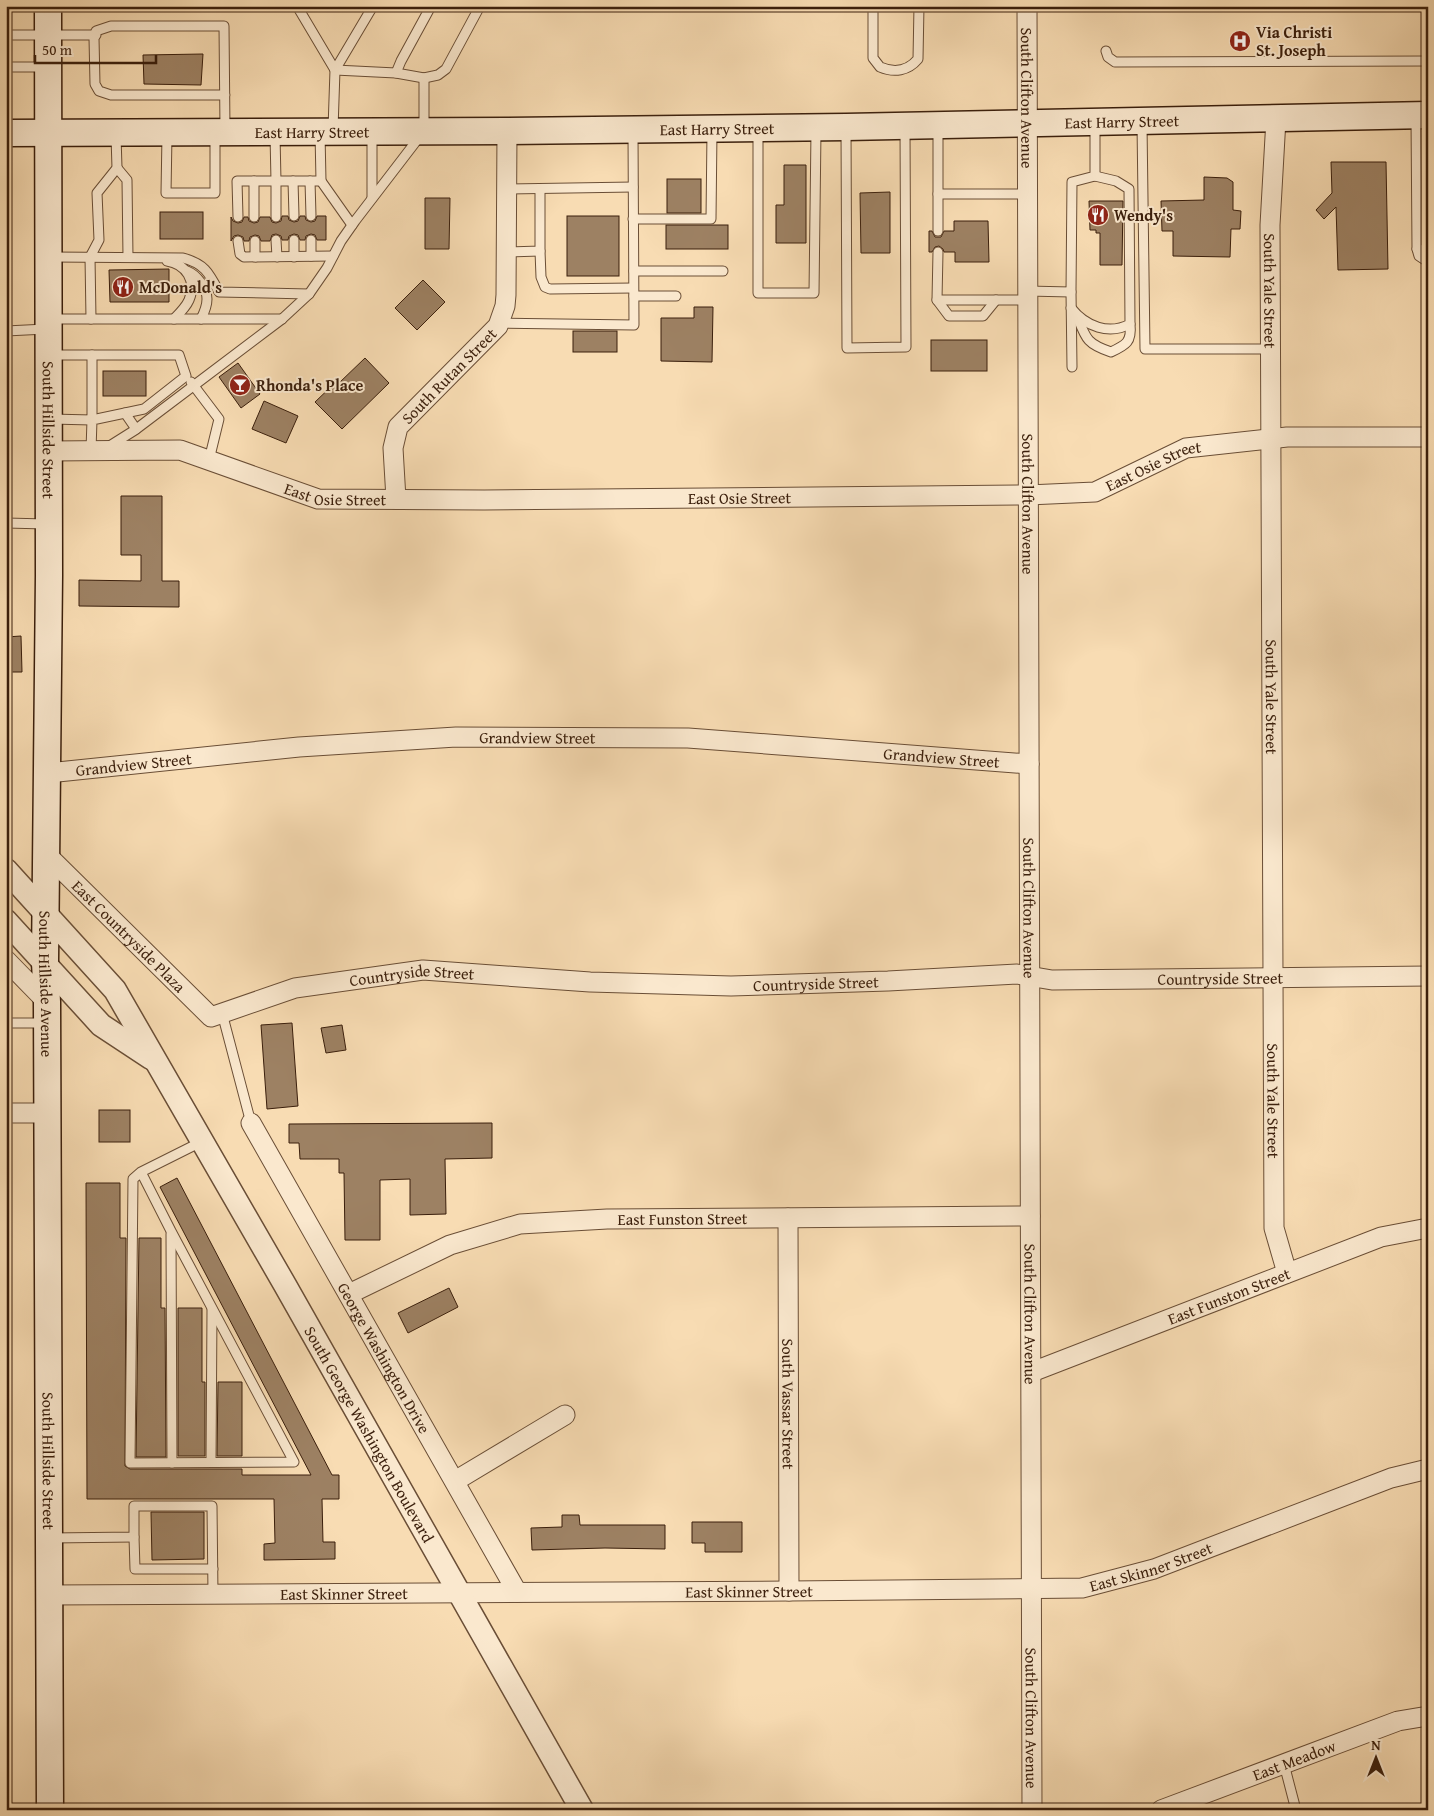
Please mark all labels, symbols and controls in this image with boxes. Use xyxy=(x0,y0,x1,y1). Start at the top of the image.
place label: Via Christi St. Joseph xyxy=(1256,20,1332,62)
street label: South Clifton Avenue xyxy=(1015,27,1039,169)
hospital icon: Via Christi St. Joseph xyxy=(1228,29,1252,53)
scale bar xyxy=(35,32,156,64)
text: 50 m xyxy=(42,39,73,60)
street label: East Harry Street xyxy=(1064,108,1180,134)
street label: East Harry Street xyxy=(660,116,775,141)
street label: East Harry Street xyxy=(255,120,370,144)
restaurant icon: Wendy's xyxy=(1086,203,1110,227)
place label: Wendy's xyxy=(1114,203,1173,227)
street label: South Yale Street xyxy=(1258,233,1282,349)
restaurant icon: McDonald's xyxy=(111,275,135,299)
place label: McDonald's xyxy=(139,275,222,299)
street label: South Rutan Street xyxy=(396,322,502,429)
street label: South Hillside Street xyxy=(37,361,61,499)
bar icon: Rhonda's Place xyxy=(228,373,252,397)
place label: Rhonda's Place xyxy=(256,373,363,397)
street label: South Clifton Avenue xyxy=(1016,433,1041,575)
street label: East Osie Street xyxy=(1101,434,1203,497)
street label: East Osie Street xyxy=(281,476,387,511)
street label: East Osie Street xyxy=(688,485,792,510)
street label: South Yale Street xyxy=(1260,639,1284,755)
street label: Grandview Street xyxy=(479,725,596,750)
street label: Grandview Street xyxy=(883,741,1001,774)
street label: Grandview Street xyxy=(74,746,193,782)
street label: South Clifton Avenue xyxy=(1017,837,1042,979)
street label: East Countryside Plaza xyxy=(67,874,192,998)
street label: South Hillside Avenue xyxy=(33,911,59,1057)
street label: Countryside Street xyxy=(348,958,475,992)
street label: Countryside Street xyxy=(1157,966,1284,991)
street label: Countryside Street xyxy=(753,969,880,997)
street label: South Yale Street xyxy=(1261,1043,1286,1159)
street label: East Funston Street xyxy=(617,1206,748,1231)
street label: South Clifton Avenue xyxy=(1018,1243,1043,1385)
street label: East Funston Street xyxy=(1164,1261,1294,1330)
street label: George Washington Drive xyxy=(332,1278,437,1438)
street label: South George Washington Boulevard xyxy=(299,1322,440,1547)
street label: South Vassar Street xyxy=(776,1339,801,1470)
street label: South Hillside Street xyxy=(36,1392,61,1530)
street label: East Skinner Street xyxy=(1087,1536,1216,1598)
street label: East Skinner Street xyxy=(685,1579,813,1604)
street label: East Skinner Street xyxy=(280,1581,408,1606)
street label: South Clifton Avenue xyxy=(1020,1647,1044,1789)
street label: East Meadow xyxy=(1249,1733,1340,1787)
north arrow xyxy=(1352,1734,1402,1784)
text: N xyxy=(1371,1735,1381,1755)

